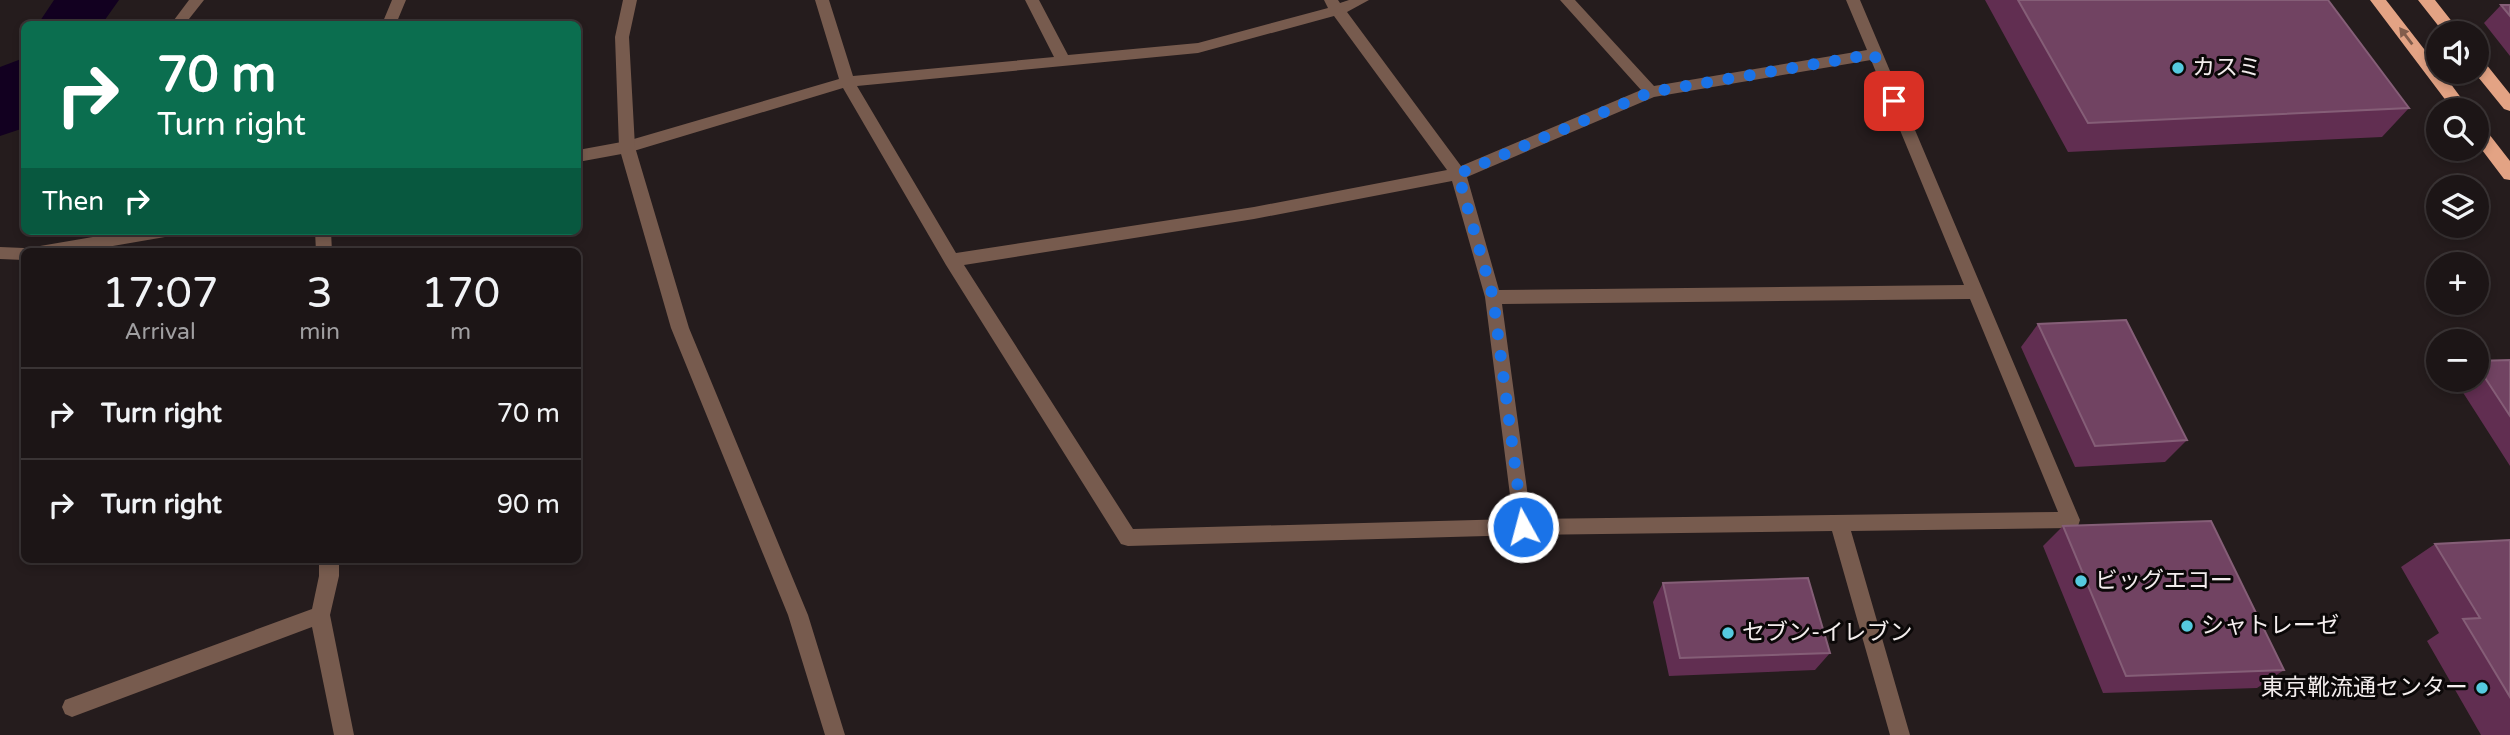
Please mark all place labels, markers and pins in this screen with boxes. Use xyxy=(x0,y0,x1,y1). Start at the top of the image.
place label: カスミ xyxy=(2192,54,2261,82)
marker: カスミ xyxy=(2170,60,2186,76)
pin xyxy=(1864,71,1924,131)
place label: ビッグエコー xyxy=(2095,567,2233,595)
marker: ビッグエコー xyxy=(2073,573,2089,589)
place label: シャトレーゼ xyxy=(2201,612,2339,640)
marker: シャトレーゼ xyxy=(2179,618,2195,634)
place label: セブン-イレブン xyxy=(1742,619,1912,647)
marker: セブン-イレブン xyxy=(1720,625,1736,641)
place label: 東京靴流通センター xyxy=(2261,674,2468,702)
marker: 東京靴流通センター xyxy=(2474,680,2490,696)

